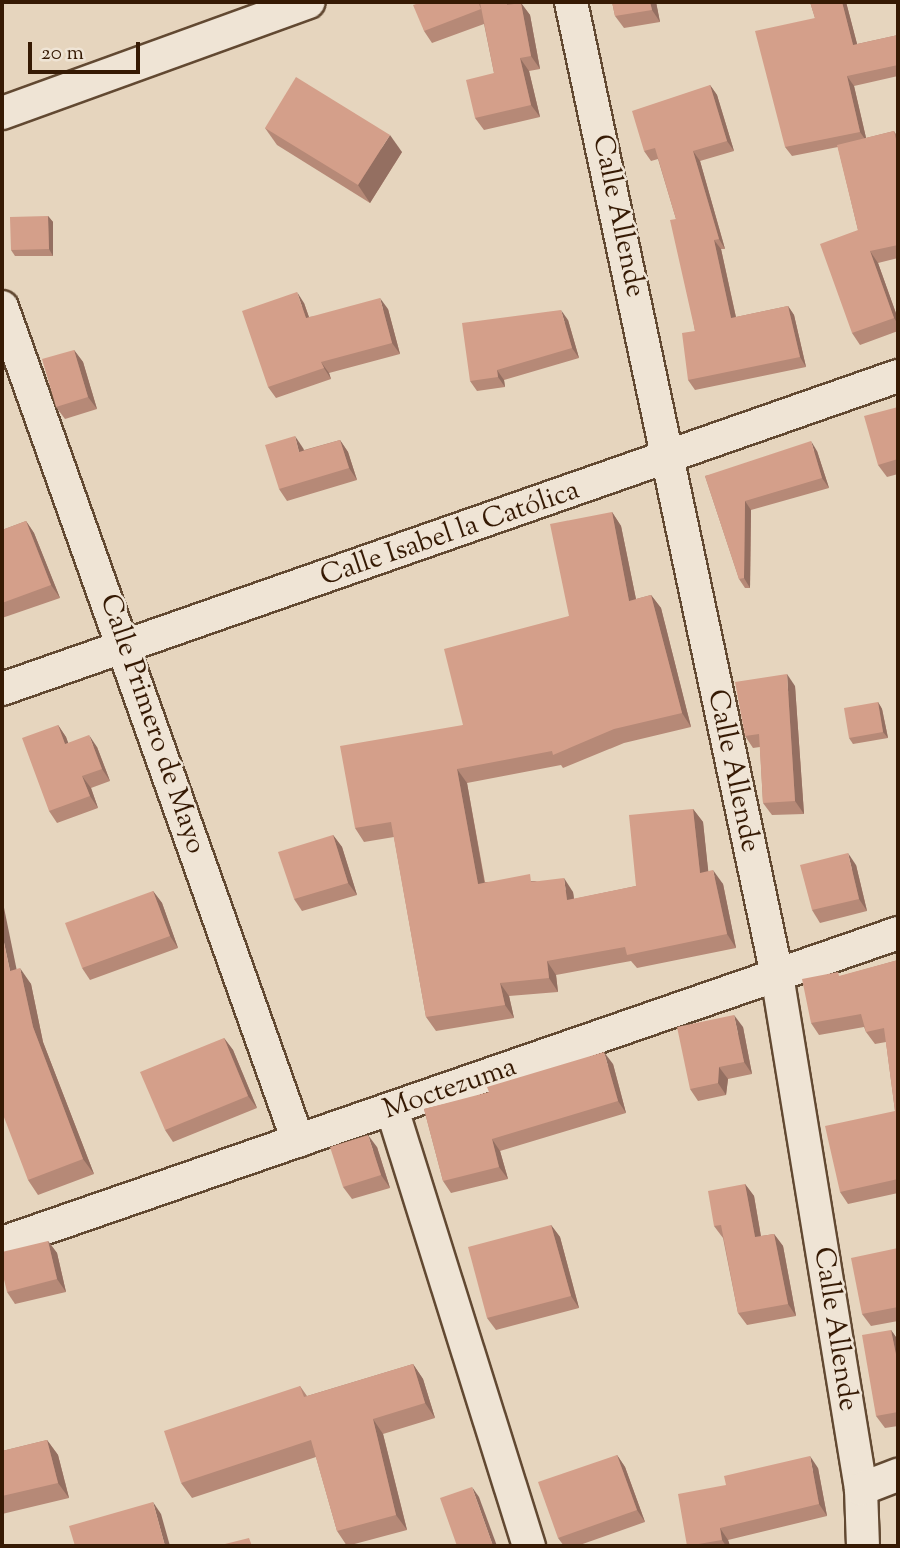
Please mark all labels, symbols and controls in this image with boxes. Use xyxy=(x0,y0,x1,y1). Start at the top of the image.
scale bar xyxy=(32,28,144,72)
text: 20 m xyxy=(41,39,84,69)
street label: Calle Allende xyxy=(584,132,652,300)
street label: Calle Isabel la Católica xyxy=(316,474,584,594)
street label: Calle Primero de Mayo xyxy=(92,590,212,858)
street label: Calle Allende xyxy=(699,687,767,855)
street label: Moctezuma xyxy=(379,1051,521,1127)
street label: Calle Allende xyxy=(805,1245,865,1413)

